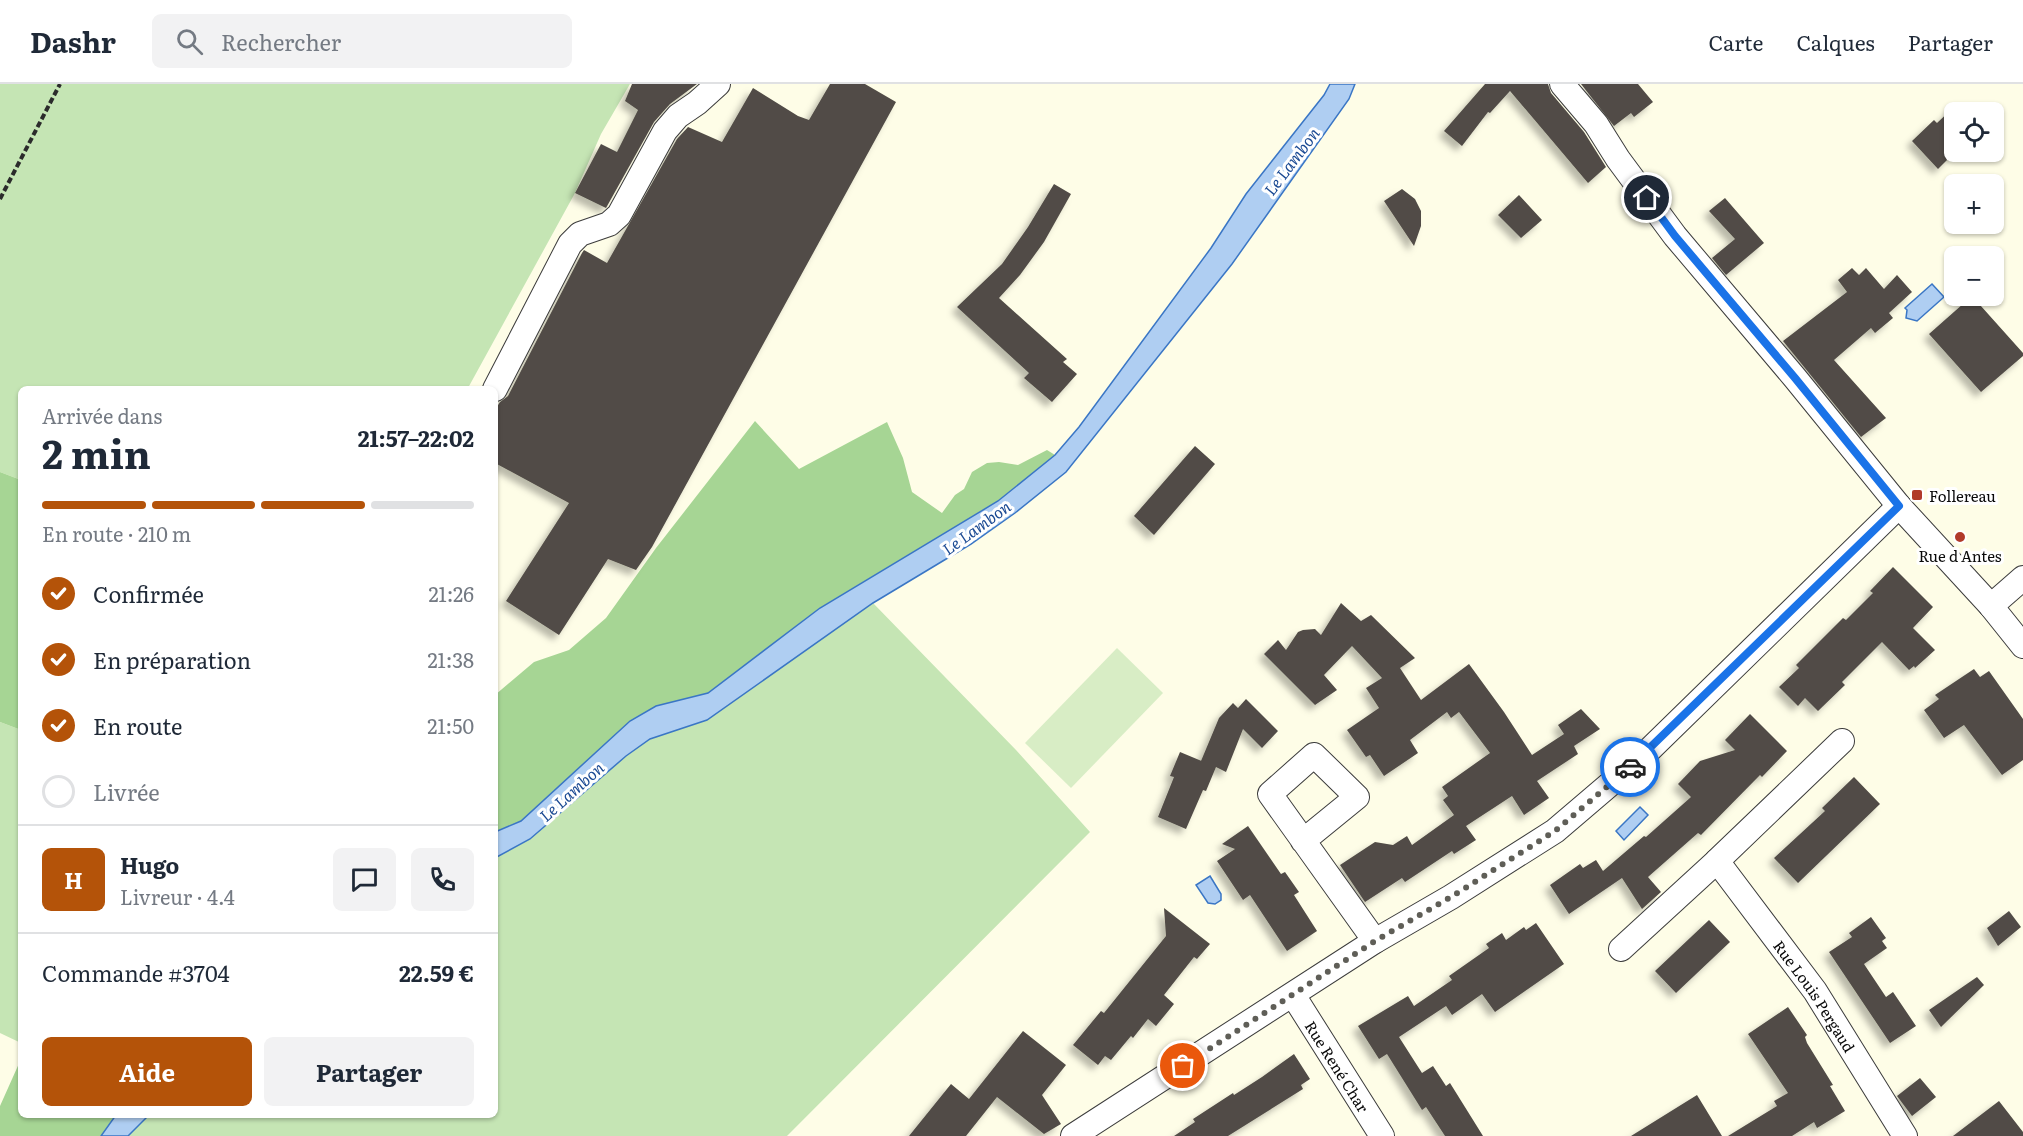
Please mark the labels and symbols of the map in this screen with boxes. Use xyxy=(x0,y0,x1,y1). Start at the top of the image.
water label: Le Lambon xyxy=(1257,122,1325,200)
pin xyxy=(1621,172,1672,223)
place label: Follereau xyxy=(1929,484,1996,507)
marker: Follereau xyxy=(1910,488,1924,502)
water label: Le Lambon xyxy=(937,494,1016,560)
marker: Rue d Antes xyxy=(1953,530,1967,544)
place label: Rue d Antes xyxy=(1918,544,2002,567)
courier xyxy=(1600,737,1660,797)
water label: Le Lambon xyxy=(533,755,609,827)
street label: Rue Louis Pergaud xyxy=(1769,935,1862,1056)
street label: Rue René Char xyxy=(1300,1016,1375,1116)
pin xyxy=(1157,1040,1208,1091)

